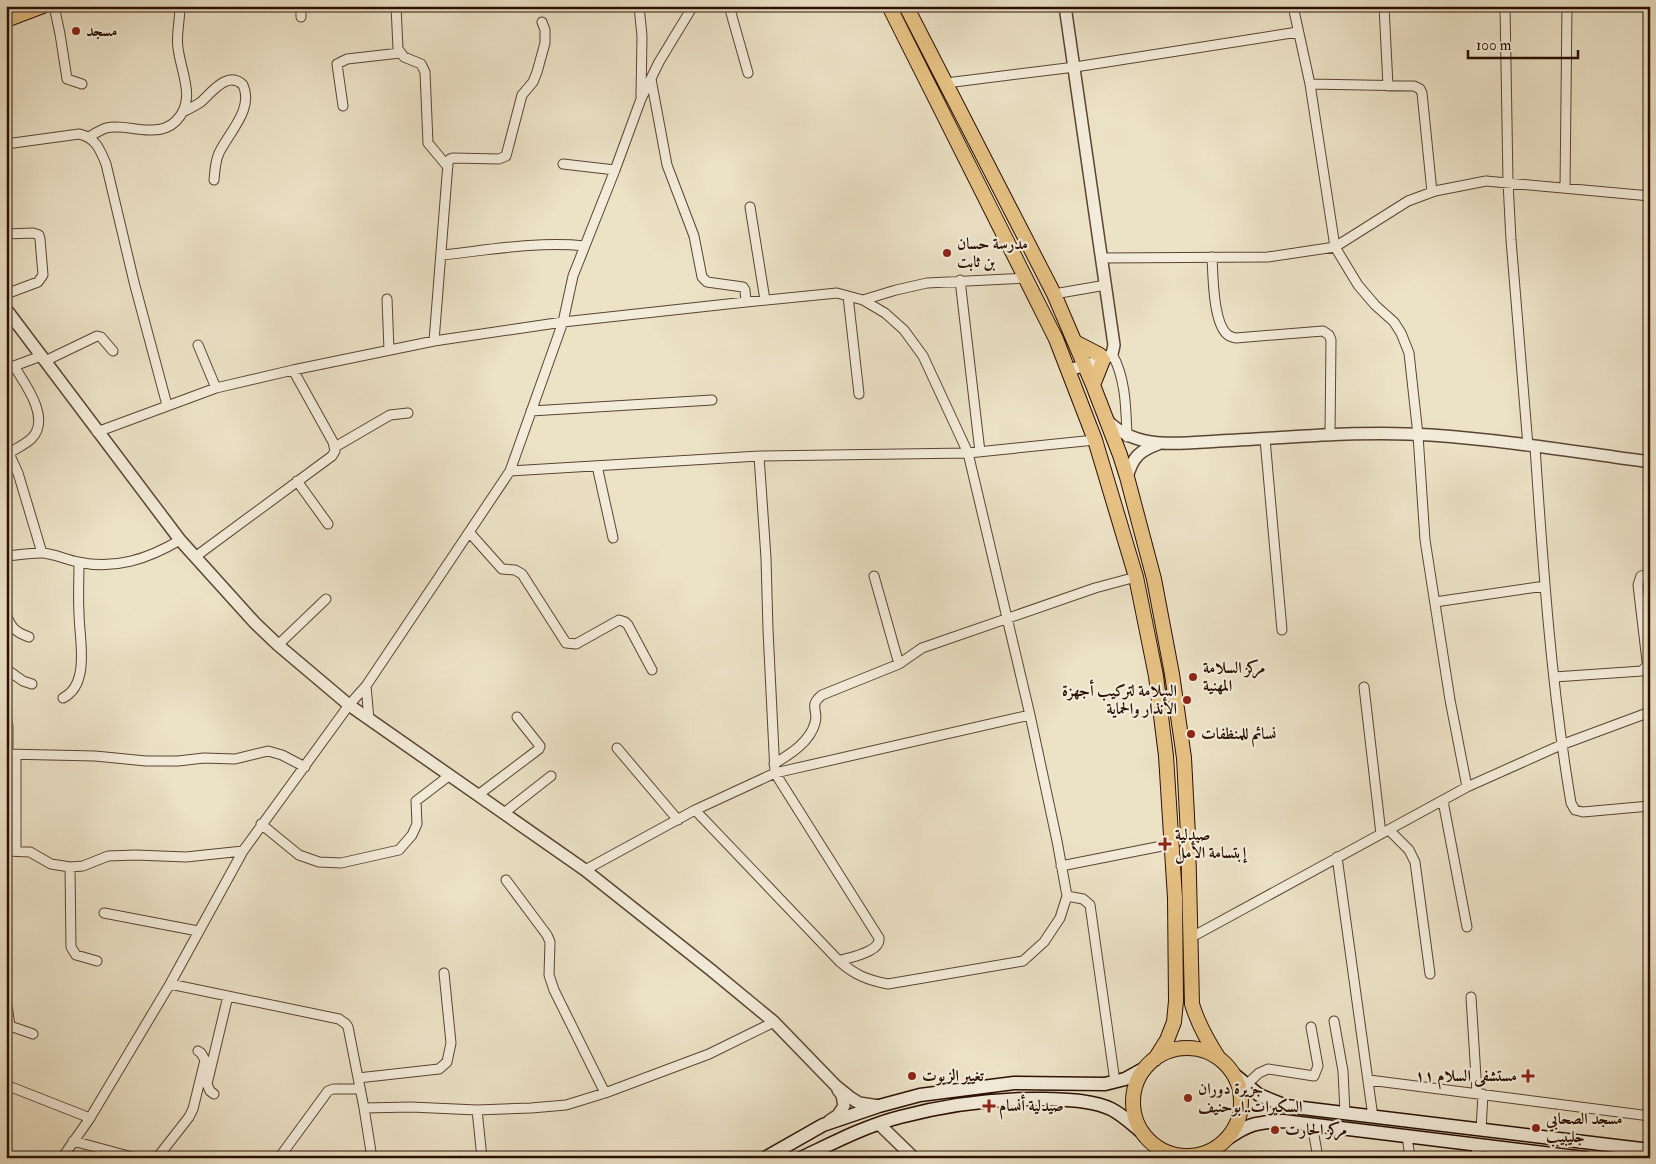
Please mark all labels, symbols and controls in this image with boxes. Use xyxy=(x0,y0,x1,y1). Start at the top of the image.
place label: مسجد xyxy=(86,21,117,41)
marker: مسجد xyxy=(70,25,82,37)
scale bar xyxy=(1468,28,1578,60)
text: 100 m xyxy=(1476,36,1512,55)
place label: مدرسة حسان بن ثابت xyxy=(957,234,1028,272)
marker: مدرسة حسان بن ثابت xyxy=(941,247,953,259)
place label: مركز السلامة المهنية xyxy=(1203,658,1265,696)
marker: مركز السلامة المهنية xyxy=(1187,671,1199,683)
place label: السلامة لتركيب أجهزة الأنذار والحماية xyxy=(1062,679,1177,719)
marker: السلامة لتركيب أجهزة الأنذار والحماية xyxy=(1181,694,1193,706)
place label: نسائم للمنظفات xyxy=(1201,724,1276,748)
marker: نسائم للمنظفات xyxy=(1185,728,1197,740)
place label: صيدلية إبتسامة الأمل xyxy=(1175,825,1248,864)
marker: صيدلية إبتسامة الأمل xyxy=(1159,838,1171,850)
place label: تغيير الزيوت xyxy=(922,1066,985,1086)
place label: مستشفى السلام ١١ xyxy=(1415,1066,1517,1090)
marker: مستشفى السلام ١١ xyxy=(1521,1069,1535,1083)
marker: تغيير الزيوت xyxy=(906,1070,918,1082)
place label: جزيرة دوران السكيرات..ابوحنيف xyxy=(1198,1079,1302,1117)
marker: جزيرة دوران السكيرات..ابوحنيف xyxy=(1182,1092,1194,1104)
place label: صيدلية أنسام xyxy=(999,1094,1064,1120)
marker: صيدلية أنسام xyxy=(983,1100,995,1112)
place label: مسجد الصحابي جليبيب xyxy=(1545,1109,1623,1147)
place label: مركز الحارت xyxy=(1285,1120,1347,1141)
marker: مسجد الصحابي جليبيب xyxy=(1530,1122,1542,1134)
marker: مركز الحارت xyxy=(1269,1124,1281,1136)

